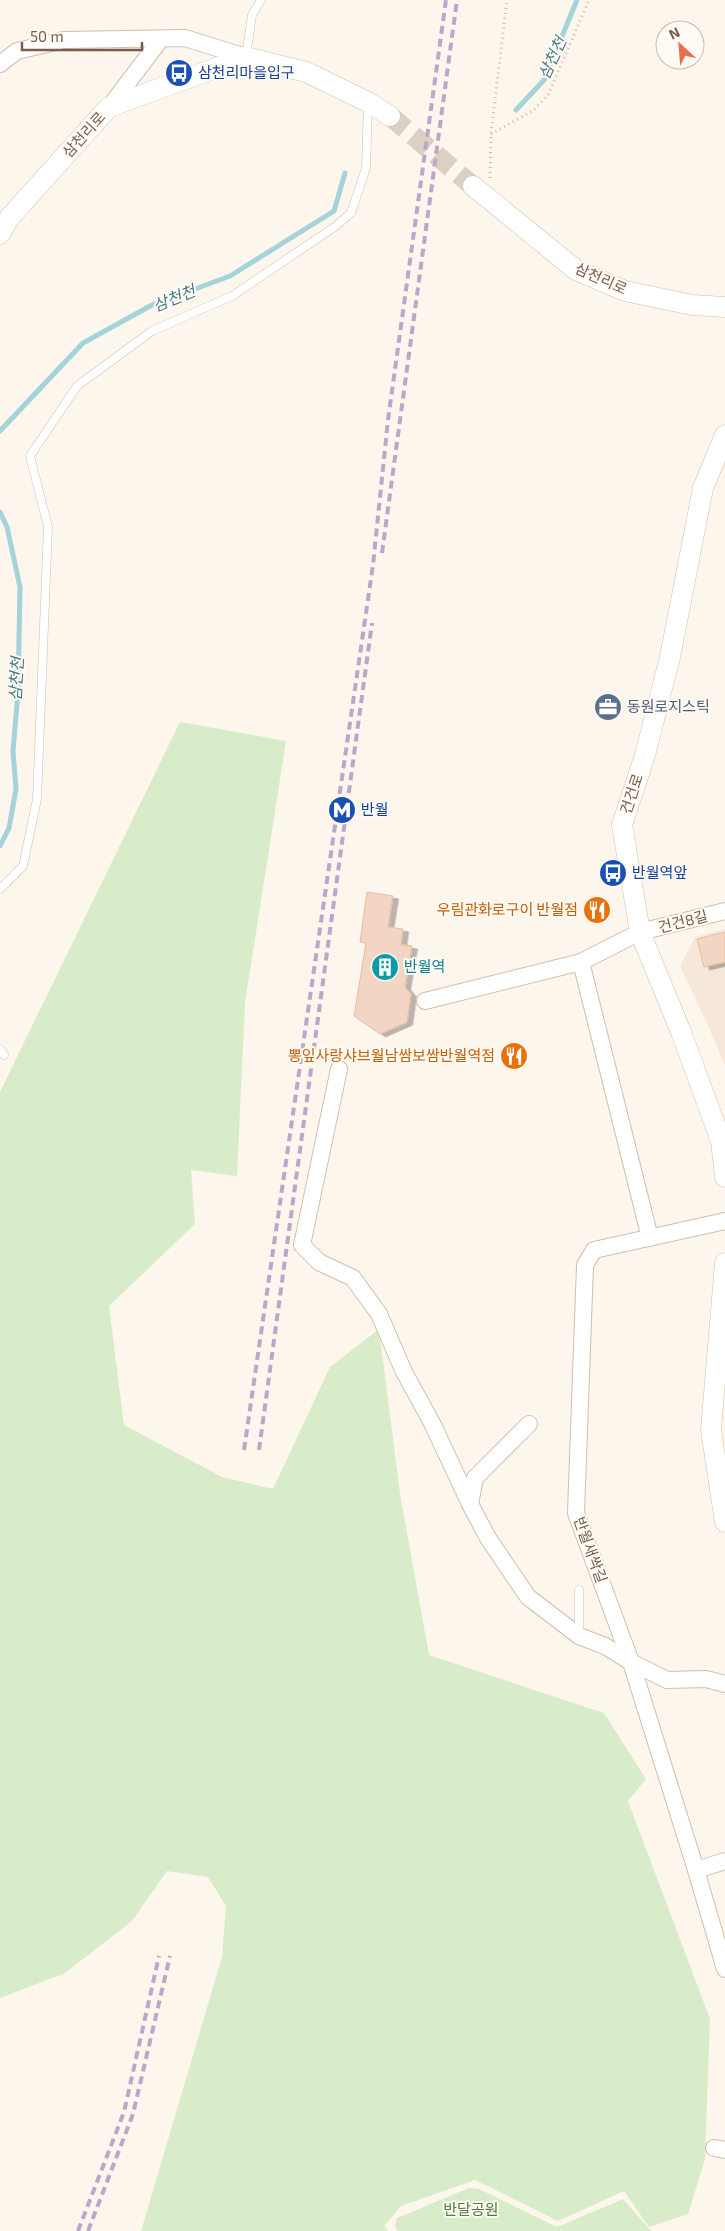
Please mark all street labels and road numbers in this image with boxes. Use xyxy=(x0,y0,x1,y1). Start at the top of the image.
street label: 삼천리로 xyxy=(58,108,108,161)
street label: 삼천리로 xyxy=(573,259,630,298)
street label: 건건로 xyxy=(616,771,646,816)
street label: 건건8길 xyxy=(656,906,709,936)
street label: 반월새싹길 xyxy=(571,1514,611,1585)

